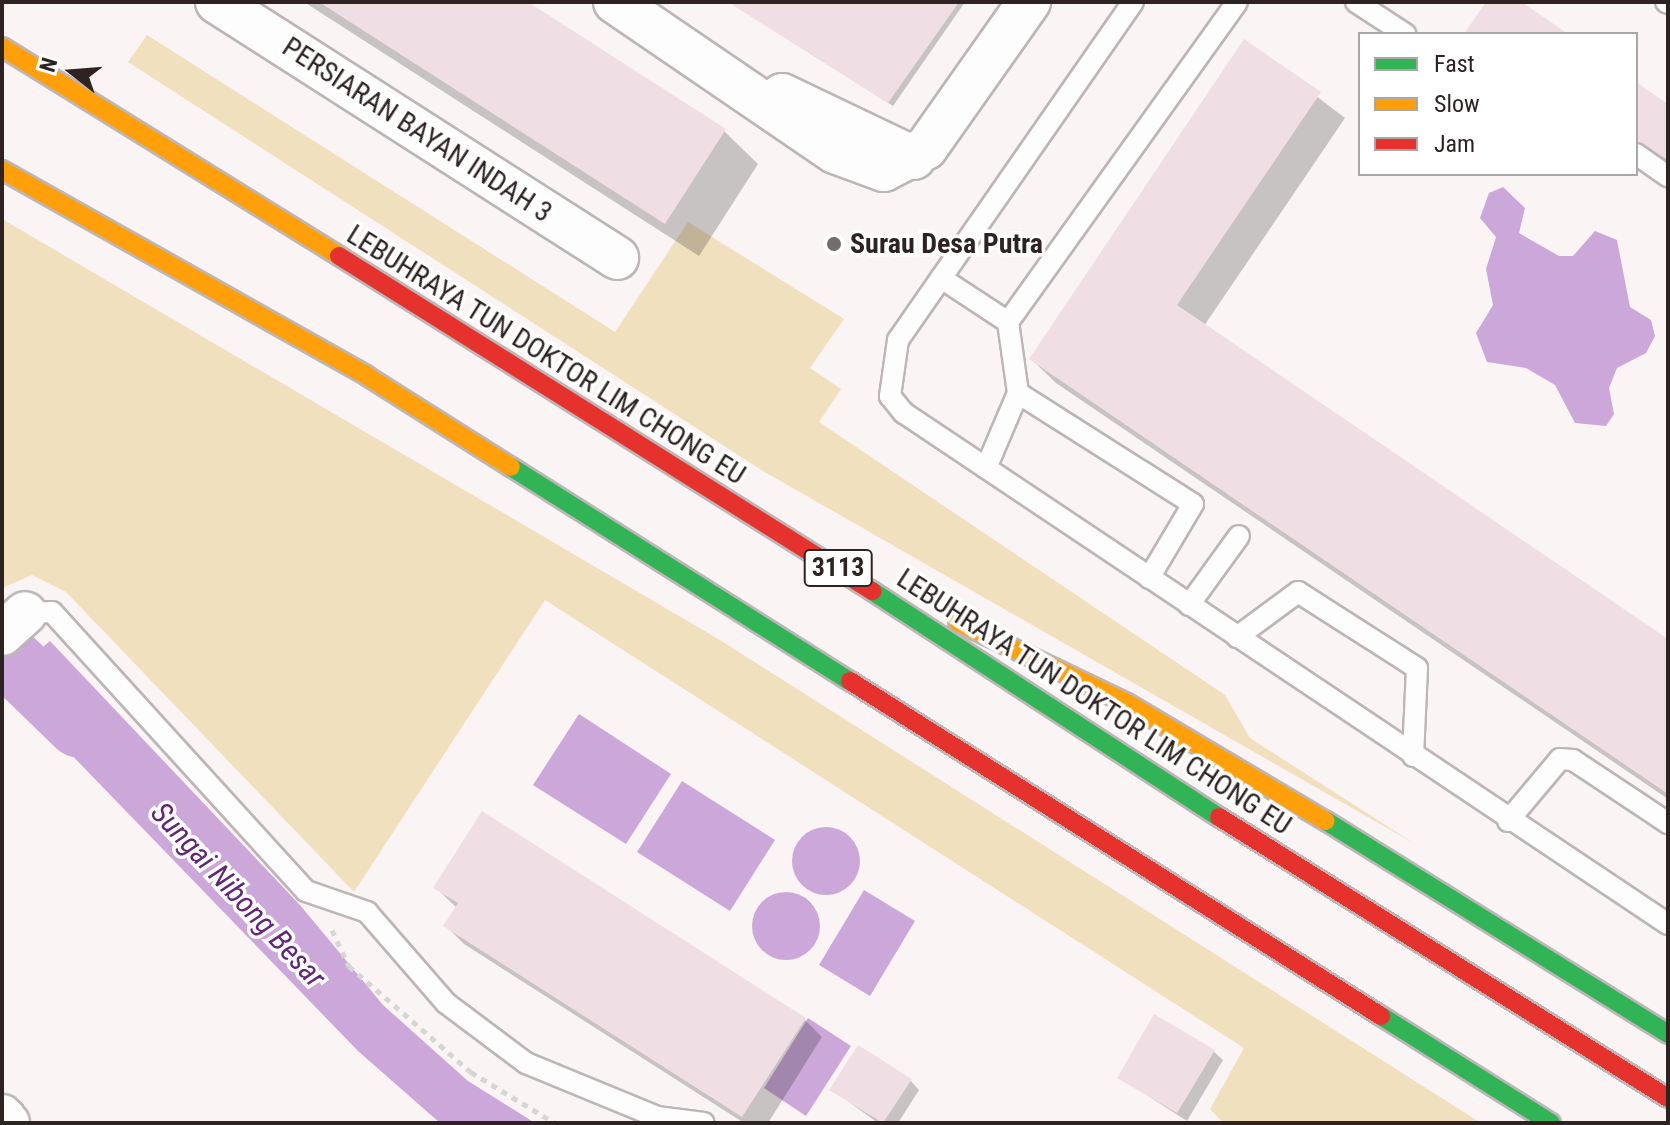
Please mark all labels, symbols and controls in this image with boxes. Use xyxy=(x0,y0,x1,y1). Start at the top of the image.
street label: PERSIARAN BAYAN INDAH 3 xyxy=(276,30,558,230)
north arrow xyxy=(32,32,112,112)
legend xyxy=(1358,32,1638,176)
text: Fast xyxy=(1434,50,1475,78)
text: N xyxy=(35,55,62,75)
text: Slow xyxy=(1434,90,1480,118)
text: Jam xyxy=(1434,130,1475,158)
street label: LEBUHRAYA TUN DOKTOR LIM CHONG EU xyxy=(340,218,752,492)
place label: Surau Desa Putra xyxy=(850,227,1043,261)
marker: Surau Desa Putra xyxy=(825,235,843,253)
road number: 3113 xyxy=(802,546,874,590)
street label: LEBUHRAYA TUN DOKTOR LIM CHONG EU xyxy=(890,562,1298,842)
water label: Sungai Nibong Besar xyxy=(143,795,333,995)

